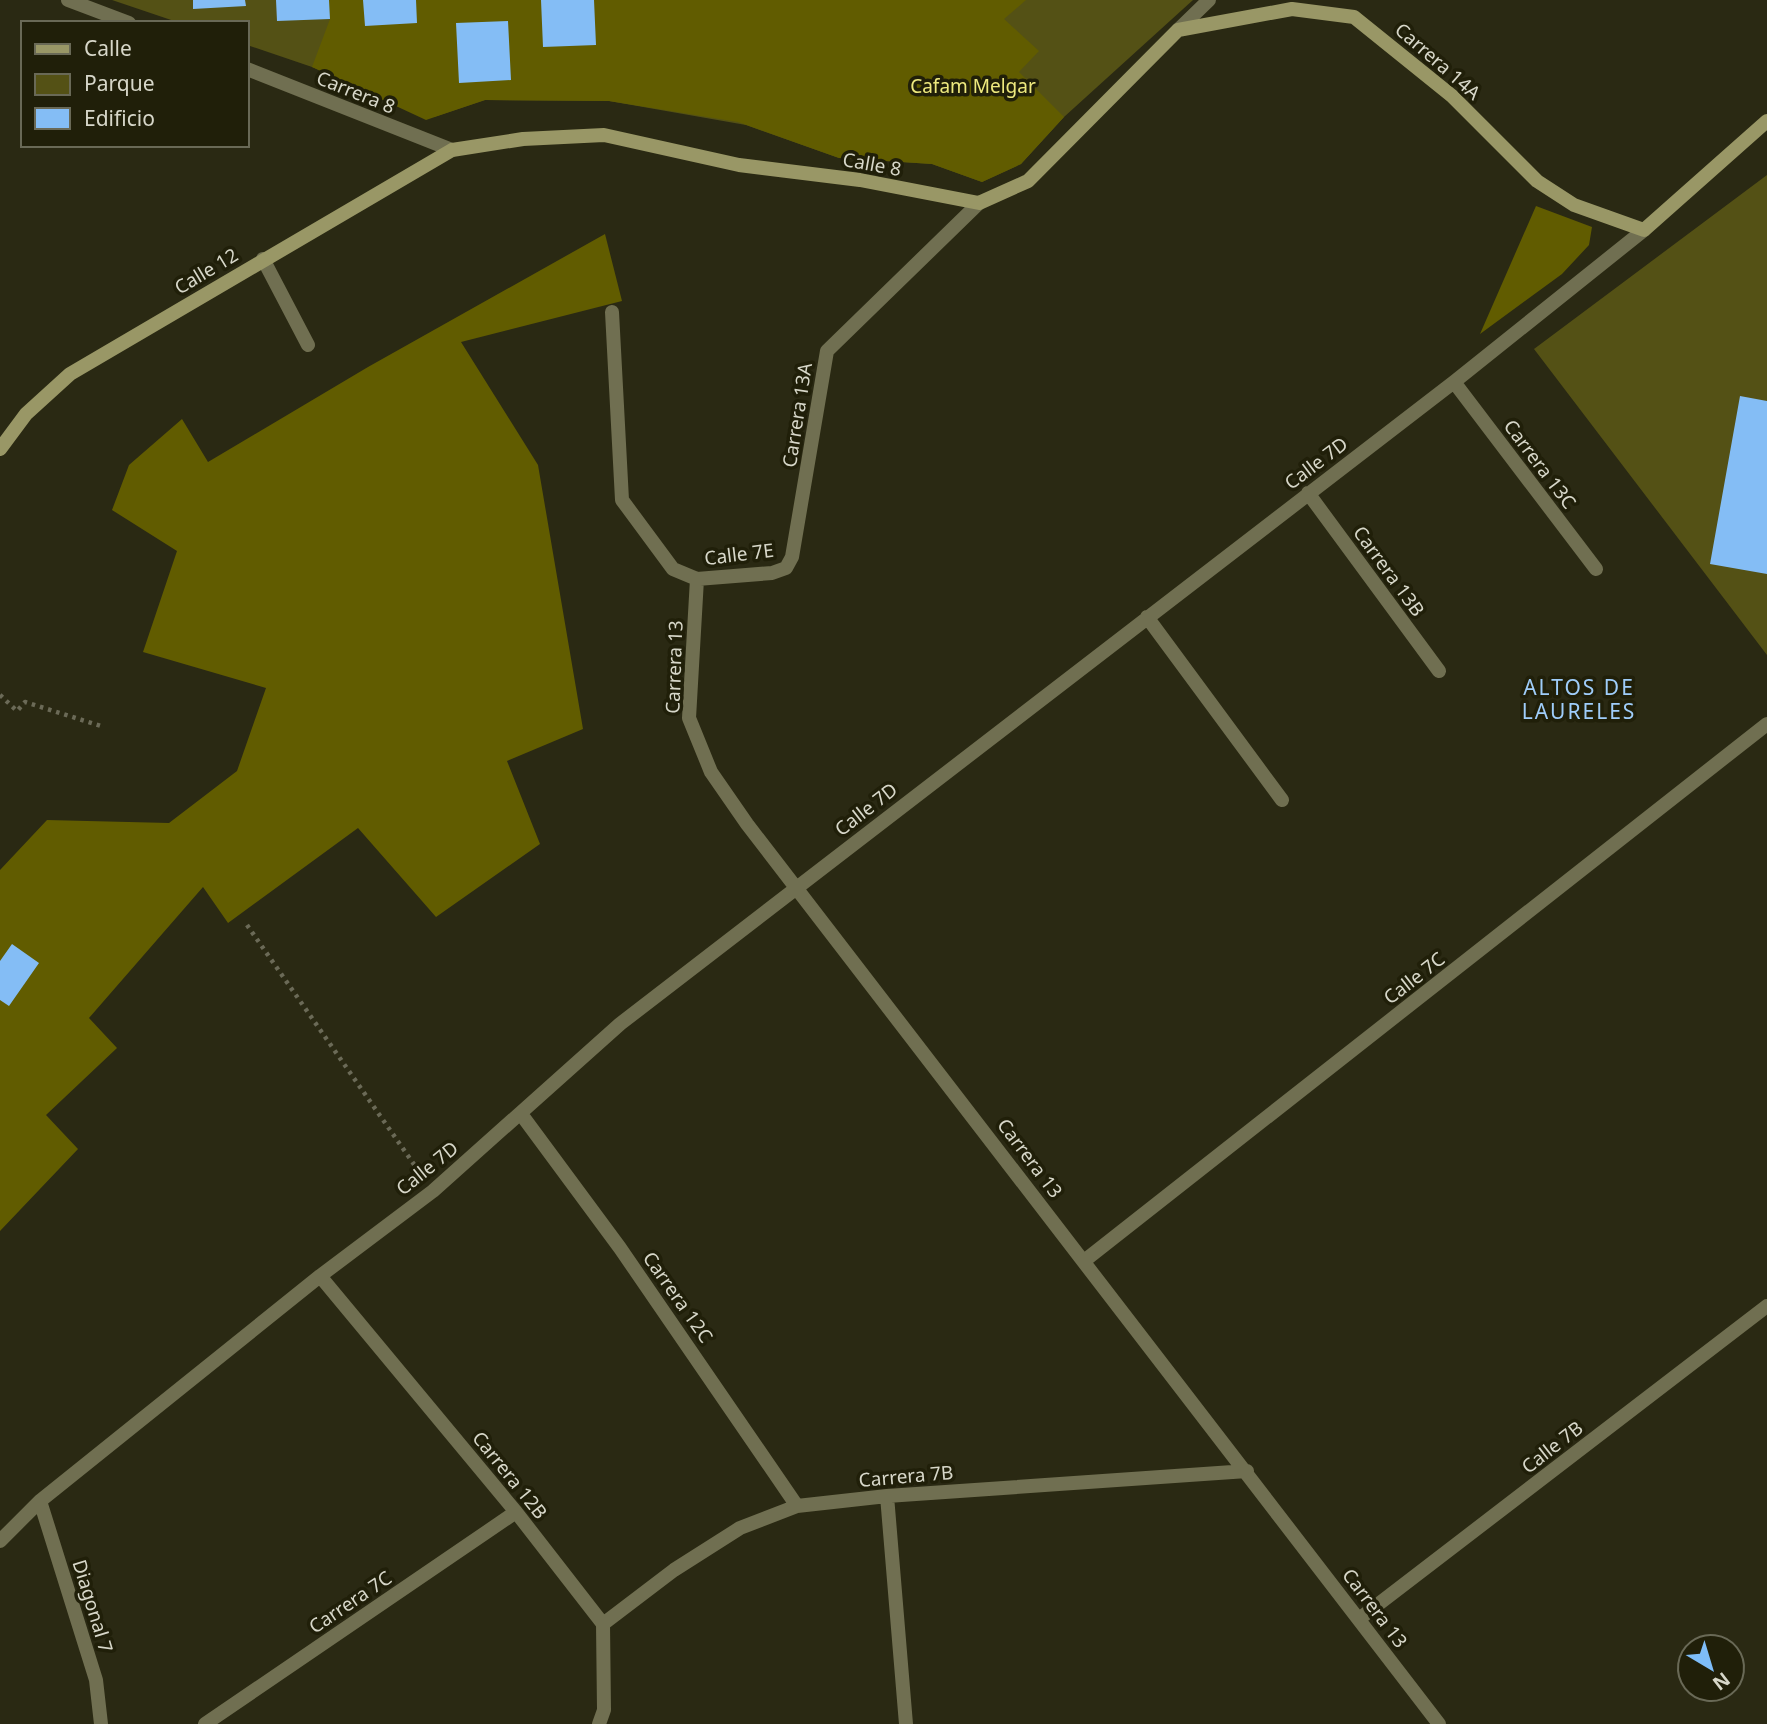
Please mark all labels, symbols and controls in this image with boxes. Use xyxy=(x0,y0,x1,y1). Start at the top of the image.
street label: Carrera 14A xyxy=(1390,17,1487,106)
legend xyxy=(21,21,248,147)
text: Calle xyxy=(84,34,132,62)
street label: Carrera 8 xyxy=(313,64,399,120)
text: Parque xyxy=(84,69,154,97)
park label: Cafam Melgar xyxy=(910,73,1036,99)
text: Edificio xyxy=(84,104,155,132)
street label: Calle 8 xyxy=(841,146,903,182)
street label: Calle 12 xyxy=(169,242,243,300)
street label: Carrera 13A xyxy=(776,360,818,469)
street label: Carrera 13C xyxy=(1498,414,1582,514)
street label: Calle 7D xyxy=(1279,431,1353,495)
street label: Carrera 13B xyxy=(1347,521,1431,621)
street label: Calle 7E xyxy=(703,537,775,571)
street label: Carrera 13 xyxy=(659,620,689,714)
district label: ALTOS DE LAURELES xyxy=(1522,673,1636,725)
street label: Calle 7D xyxy=(829,776,903,842)
street label: Calle 7C xyxy=(1378,946,1450,1010)
street label: Carrera 13 xyxy=(991,1113,1069,1203)
street label: Calle 7D xyxy=(391,1135,463,1201)
street label: Carrera 12C xyxy=(637,1246,719,1348)
street label: Calle 7B xyxy=(1516,1415,1588,1479)
street label: Carrera 12B xyxy=(467,1426,553,1524)
street label: Carrera 7B xyxy=(858,1459,954,1493)
street label: Diagonal 7 xyxy=(67,1556,119,1656)
street label: Carrera 13 xyxy=(1336,1563,1414,1653)
street label: Carrera 7C xyxy=(304,1565,396,1639)
north arrow xyxy=(1676,1633,1746,1703)
text: N xyxy=(1707,1666,1736,1696)

